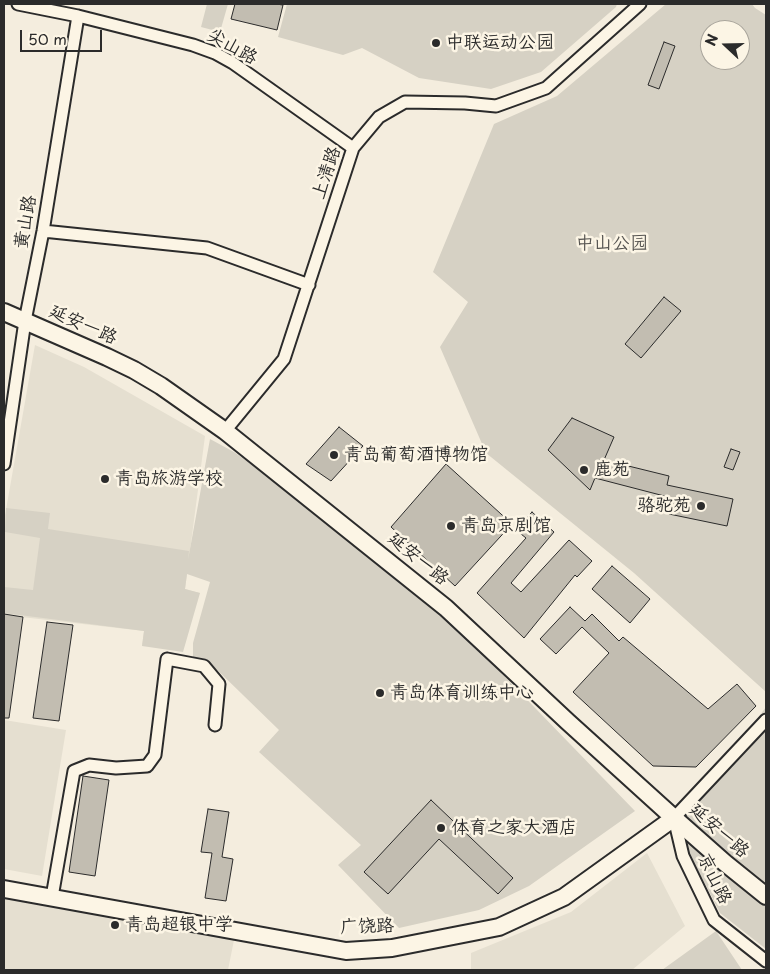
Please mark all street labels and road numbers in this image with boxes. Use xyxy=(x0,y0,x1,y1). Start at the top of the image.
street label: 尖山路 xyxy=(203,24,261,70)
street label: 上清路 xyxy=(308,144,346,202)
street label: 黄山路 xyxy=(11,194,41,250)
street label: 延安一路 xyxy=(46,300,120,350)
street label: 延安一路 xyxy=(383,528,453,590)
street label: 延安一路 xyxy=(685,799,753,863)
street label: 京山路 xyxy=(692,850,736,908)
street label: 广饶路 xyxy=(340,915,394,939)

